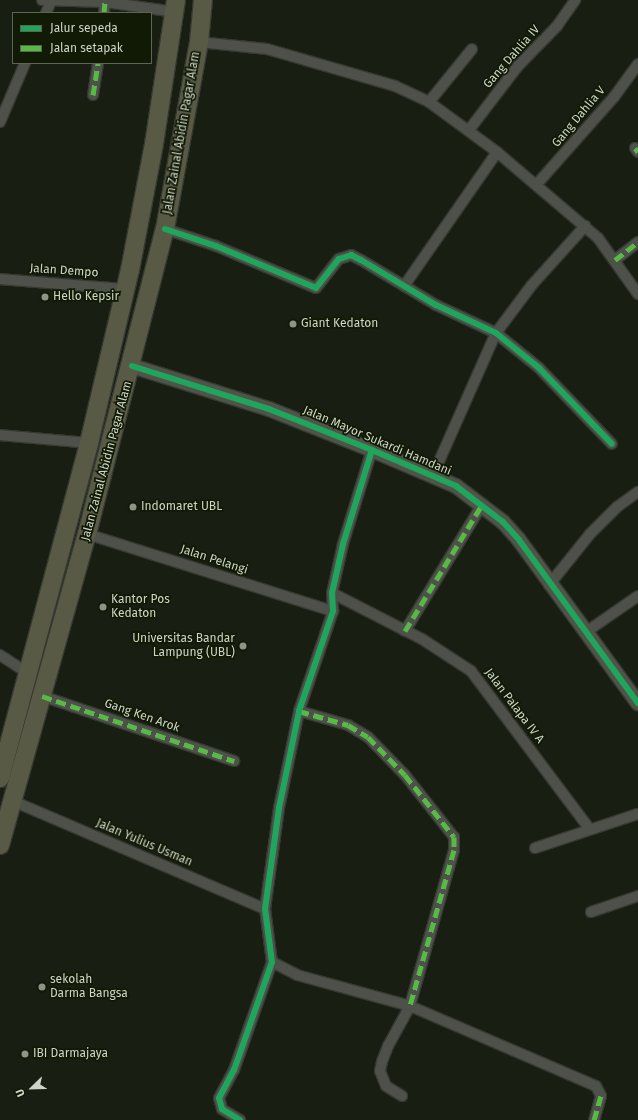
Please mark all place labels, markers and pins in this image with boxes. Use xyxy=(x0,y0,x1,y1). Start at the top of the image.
place label: Hello Kepsir xyxy=(53,290,119,304)
marker: Hello Kepsir xyxy=(40,292,50,302)
place label: Giant Kedaton xyxy=(301,317,378,331)
marker: Giant Kedaton xyxy=(288,319,298,329)
place label: Indomaret UBL xyxy=(141,500,222,514)
marker: Indomaret UBL xyxy=(128,502,138,512)
place label: Kantor Pos Kedaton xyxy=(111,593,170,621)
marker: Kantor Pos Kedaton xyxy=(98,602,108,612)
place label: Universitas Bandar Lampung (UBL) xyxy=(132,632,235,660)
marker: Universitas Bandar Lampung (UBL) xyxy=(238,641,248,651)
place label: sekolah Darma Bangsa xyxy=(50,973,128,1001)
marker: sekolah Darma Bangsa xyxy=(37,982,47,992)
place label: IBI Darmajaya xyxy=(33,1047,108,1061)
marker: IBI Darmajaya xyxy=(20,1049,30,1059)

